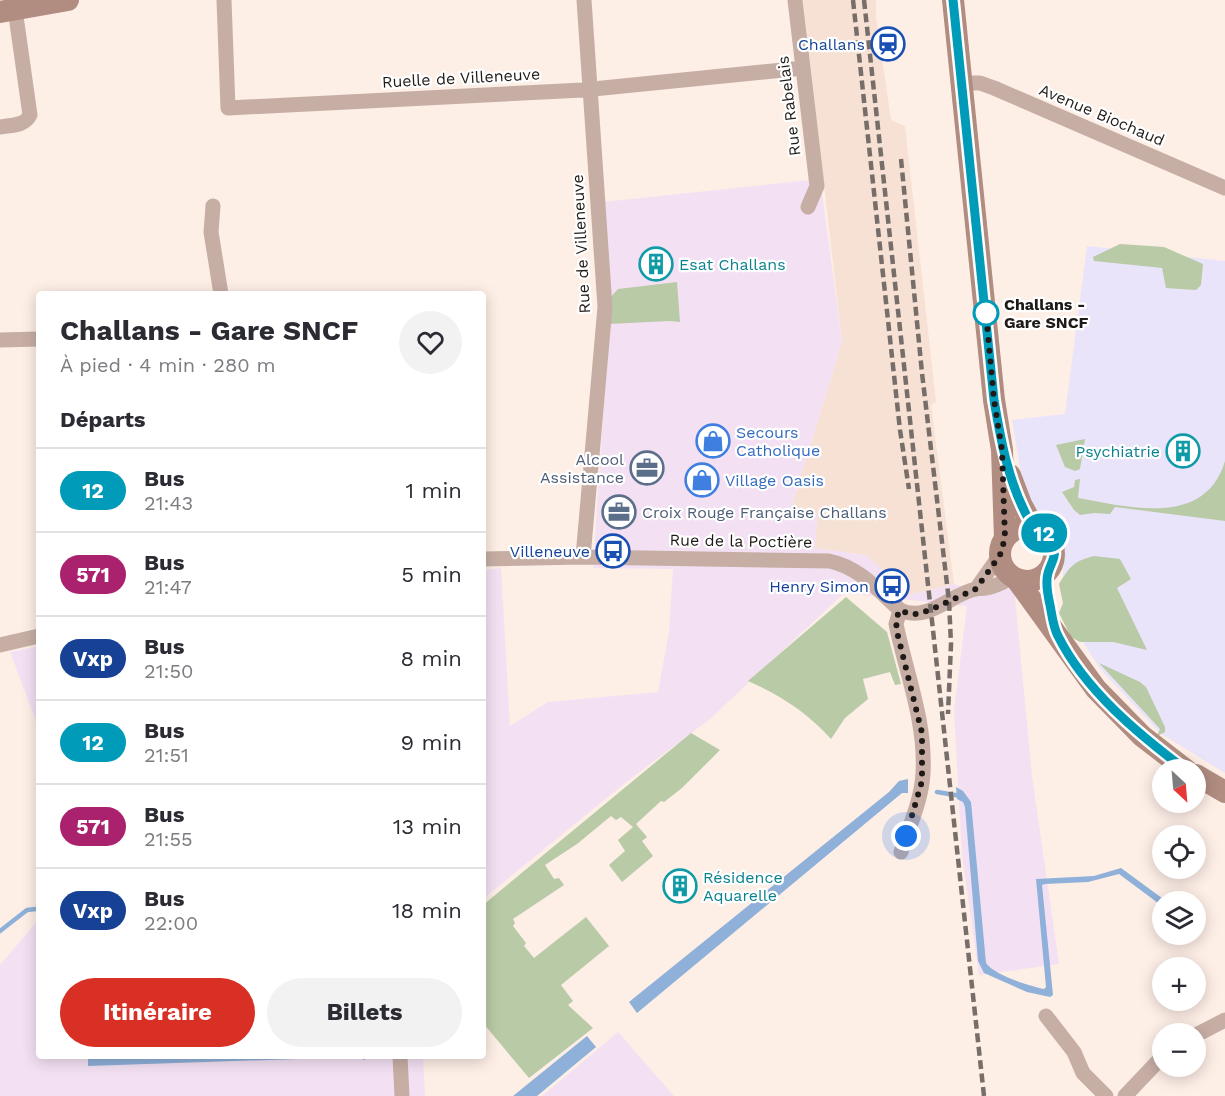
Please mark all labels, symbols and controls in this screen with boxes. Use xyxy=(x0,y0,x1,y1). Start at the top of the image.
station icon: Challans xyxy=(870,26,906,62)
place label: Challans xyxy=(798,35,865,54)
street label: Rue Rabelais xyxy=(773,55,805,157)
street label: Ruelle de Villeneuve xyxy=(381,64,541,92)
street label: Avenue Biochaud xyxy=(1037,80,1167,150)
street label: Rue de Villeneuve xyxy=(568,174,594,314)
building icon: Esat Challans xyxy=(638,246,674,282)
place label: Esat Challans xyxy=(679,255,786,274)
place label: Challans - Gare SNCF xyxy=(1004,295,1089,332)
marker: Challans - Gare SNCF xyxy=(973,300,999,326)
button: heart xyxy=(399,311,462,374)
text: Challans - Gare SNCF xyxy=(60,314,358,347)
text: À pied · 4 min · 280 m xyxy=(60,353,276,377)
text: Départs xyxy=(60,407,146,432)
shop icon: Secours Catholique xyxy=(695,423,731,459)
place label: Secours Catholique xyxy=(736,423,820,460)
building icon: Psychiatrie xyxy=(1165,433,1201,469)
place label: Psychiatrie xyxy=(1075,442,1160,461)
place label: Alcool Assistance xyxy=(540,450,624,487)
office icon: Alcool Assistance xyxy=(629,450,665,486)
shop icon: Village Oasis xyxy=(684,462,720,498)
text: Bus xyxy=(144,466,184,491)
place label: Village Oasis xyxy=(725,471,824,490)
text: 12 xyxy=(82,478,104,503)
text: 1 min xyxy=(405,478,462,503)
text: 21:43 xyxy=(144,491,193,515)
office icon: Croix Rouge Française Challans xyxy=(601,494,637,530)
place label: Croix Rouge Française Challans xyxy=(642,503,887,522)
line badge: 12 xyxy=(1017,514,1071,552)
text: 12 xyxy=(1033,521,1055,546)
street label: Rue de la Poctière xyxy=(670,530,812,552)
bus stop icon: Villeneuve xyxy=(595,533,631,569)
place label: Villeneuve xyxy=(510,542,590,561)
text: Bus xyxy=(144,550,184,575)
text: 571 xyxy=(76,562,110,587)
text: 5 min xyxy=(401,562,462,587)
bus stop icon: Henry Simon xyxy=(874,568,910,604)
text: 21:47 xyxy=(144,575,192,599)
place label: Henry Simon xyxy=(769,577,869,596)
text: Bus xyxy=(144,634,184,659)
text: Vxp xyxy=(73,646,113,671)
text: 8 min xyxy=(401,646,462,671)
text: 21:50 xyxy=(144,659,193,683)
text: Bus xyxy=(144,718,184,743)
text: 12 xyxy=(82,730,104,755)
text: 9 min xyxy=(400,730,462,755)
text: 21:51 xyxy=(144,743,189,767)
north arrow xyxy=(1152,759,1206,813)
map controls xyxy=(1152,759,1206,1077)
text: Bus xyxy=(144,802,184,827)
text: 571 xyxy=(76,814,110,839)
text: 13 min xyxy=(393,814,462,839)
your location xyxy=(891,821,921,851)
button: locate xyxy=(1152,825,1206,879)
text: 21:55 xyxy=(144,827,193,851)
building icon: Résidence Aquarelle xyxy=(662,868,698,904)
place label: Résidence Aquarelle xyxy=(703,868,783,905)
text: Bus xyxy=(144,886,184,911)
button: layers xyxy=(1152,891,1206,945)
text: Vxp xyxy=(73,898,113,923)
text: 18 min xyxy=(392,898,462,923)
text: 22:00 xyxy=(144,911,198,935)
button: + xyxy=(1152,957,1206,1011)
button: Itinéraire xyxy=(60,978,255,1047)
button: Billets xyxy=(267,978,462,1047)
button: − xyxy=(1152,1023,1206,1077)

